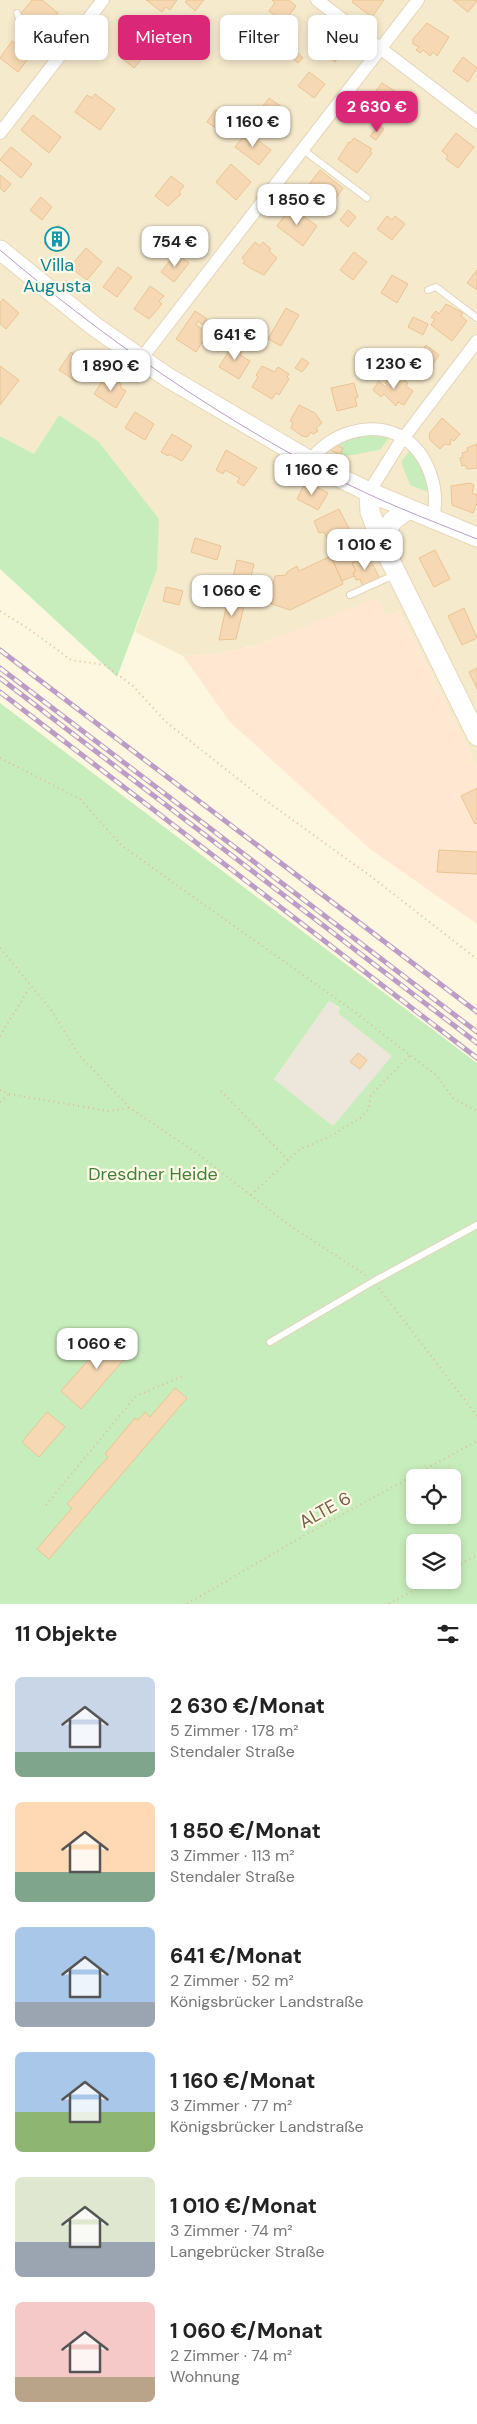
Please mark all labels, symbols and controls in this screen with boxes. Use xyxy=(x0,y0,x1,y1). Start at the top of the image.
chip: Kaufen xyxy=(15,15,108,60)
chip: Mieten xyxy=(118,15,210,60)
chip: Filter xyxy=(220,15,298,60)
chip: Neu xyxy=(308,15,377,60)
pin: 2 630 € xyxy=(331,90,423,133)
text: 2 630 € xyxy=(347,96,407,117)
pin: 1 160 € xyxy=(207,106,299,148)
text: 1 160 € xyxy=(226,111,280,132)
pin: 1 850 € xyxy=(251,184,343,226)
text: 1 850 € xyxy=(268,189,326,210)
building icon: Villa Augusta xyxy=(44,226,70,252)
pin: 754 € xyxy=(140,226,210,268)
text: 754 € xyxy=(153,231,197,252)
place label: Villa Augusta xyxy=(23,253,91,298)
pin: 641 € xyxy=(200,318,270,361)
text: 641 € xyxy=(214,324,256,345)
pin: 1 230 € xyxy=(348,348,440,390)
pin: 1 890 € xyxy=(65,350,157,392)
text: 1 230 € xyxy=(366,353,422,374)
text: 1 890 € xyxy=(82,355,140,376)
pin: 1 160 € xyxy=(266,454,358,496)
text: 1 160 € xyxy=(285,459,339,480)
pin: 1 010 € xyxy=(319,528,411,571)
text: 1 010 € xyxy=(338,534,392,555)
pin: 1 060 € xyxy=(186,574,278,617)
text: 1 060 € xyxy=(203,580,261,601)
park label: Dresdner Heide xyxy=(88,1162,218,1186)
pin: 1 060 € xyxy=(51,1328,143,1370)
text: 1 060 € xyxy=(68,1333,126,1354)
map controls xyxy=(406,1469,461,1589)
button: locate xyxy=(406,1469,461,1524)
street label: ALTE 6 xyxy=(295,1486,355,1534)
button: layers xyxy=(406,1534,461,1589)
text: 11 Objekte xyxy=(15,1620,117,1648)
icon: filters xyxy=(434,1620,462,1648)
text: 2 630 €/Monat xyxy=(170,1692,325,1720)
icon: home xyxy=(55,1697,115,1757)
text: 5 Zimmer · 178 m² xyxy=(170,1720,299,1741)
text: Stendaler Straße xyxy=(170,1741,295,1762)
text: 1 850 €/Monat xyxy=(170,1817,321,1845)
icon: home xyxy=(55,1822,115,1882)
text: 3 Zimmer · 113 m² xyxy=(170,1845,295,1866)
text: Stendaler Straße xyxy=(170,1866,295,1887)
text: 641 €/Monat xyxy=(170,1942,302,1970)
icon: home xyxy=(55,1947,115,2007)
text: 2 Zimmer · 52 m² xyxy=(170,1970,294,1991)
text: Königsbrücker Landstraße xyxy=(170,1991,364,2012)
text: 1 160 €/Monat xyxy=(170,2067,315,2095)
icon: home xyxy=(55,2072,115,2132)
text: 3 Zimmer · 77 m² xyxy=(170,2095,292,2116)
text: Königsbrücker Landstraße xyxy=(170,2116,364,2137)
text: 1 010 €/Monat xyxy=(170,2192,317,2220)
icon: home xyxy=(55,2197,115,2257)
text: 3 Zimmer · 74 m² xyxy=(170,2220,293,2241)
text: Langebrücker Straße xyxy=(170,2241,325,2262)
text: 1 060 €/Monat xyxy=(170,2317,323,2345)
icon: home xyxy=(55,2322,115,2382)
text: 2 Zimmer · 74 m² xyxy=(170,2345,292,2366)
text: Wohnung xyxy=(170,2366,240,2387)

